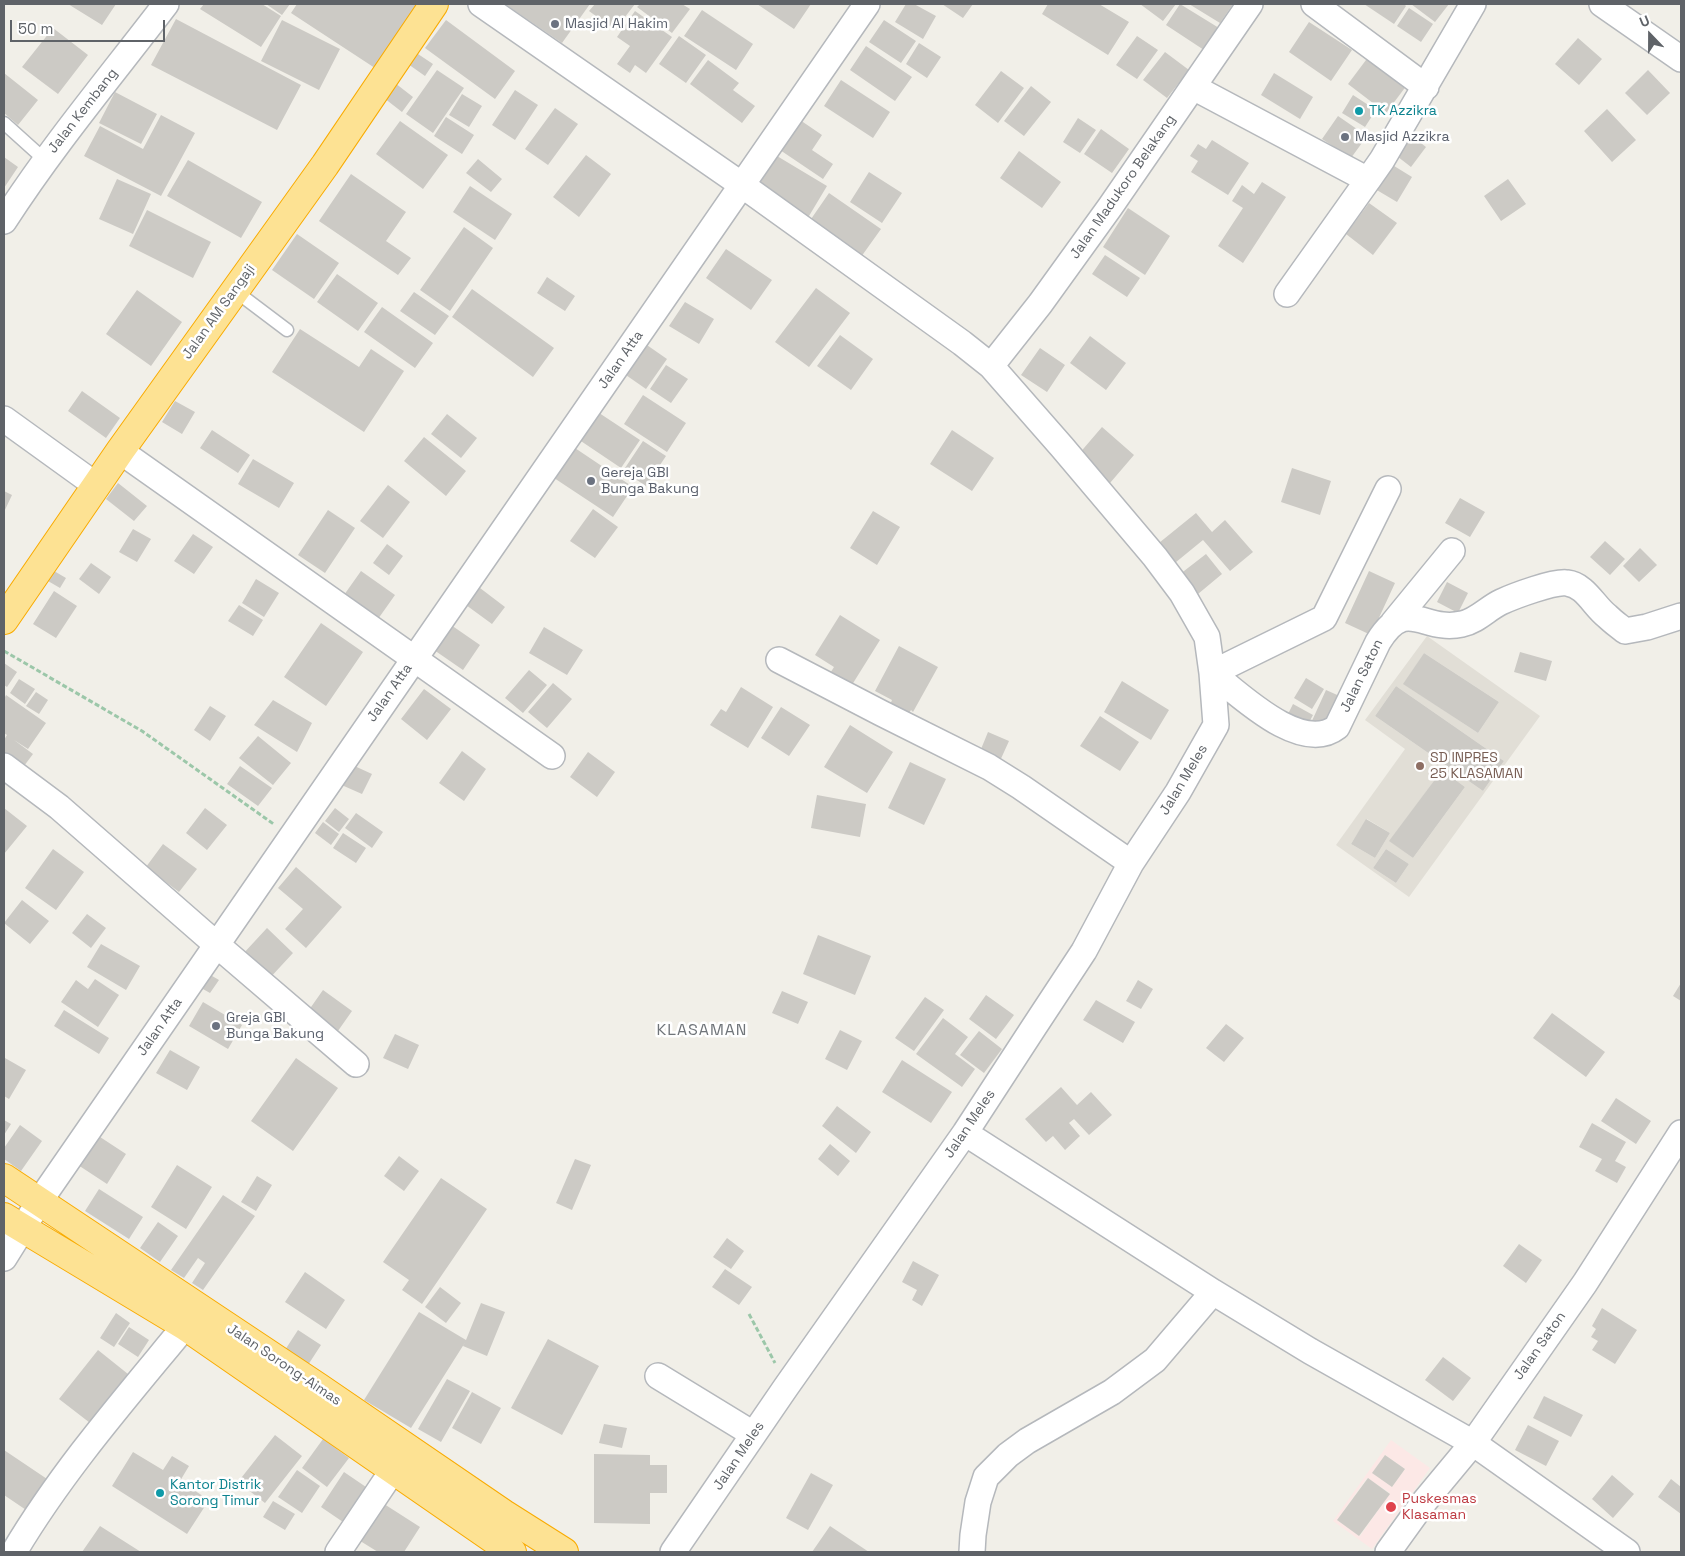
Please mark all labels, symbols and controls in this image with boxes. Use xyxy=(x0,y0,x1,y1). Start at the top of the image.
scale bar xyxy=(12,10,168,42)
north arrow xyxy=(1625,10,1675,60)
text: U xyxy=(1637,11,1652,31)
place label: Masjid Al Hakim xyxy=(565,16,668,32)
marker: Masjid Al Hakim xyxy=(549,18,561,30)
text: 50 m xyxy=(18,19,53,38)
street label: Jalan Kembang xyxy=(45,65,121,157)
place label: TK Azzikra xyxy=(1369,103,1437,119)
marker: TK Azzikra xyxy=(1353,105,1365,117)
street label: Jalan Madukoro Belakang xyxy=(1067,112,1179,262)
place label: Masjid Azzikra xyxy=(1355,129,1449,145)
marker: Masjid Azzikra xyxy=(1339,131,1351,143)
street label: Jalan AM Sangaji xyxy=(179,261,259,363)
street label: Jalan Atta xyxy=(595,328,647,392)
place label: Gereja GBI Bunga Bakung xyxy=(601,465,699,498)
marker: Gereja GBI Bunga Bakung xyxy=(585,475,597,487)
street label: Jalan Saton xyxy=(1337,637,1387,715)
street label: Jalan Atta xyxy=(364,661,416,725)
street label: Jalan Meles xyxy=(1156,742,1212,818)
place label: SD INPRES 25 KLASAMAN xyxy=(1430,750,1523,782)
marker: SD INPRES 25 KLASAMAN xyxy=(1414,760,1426,772)
street label: Jalan Atta xyxy=(134,995,186,1059)
place label: Greja GBI Bunga Bakung xyxy=(226,1010,324,1042)
marker: Greja GBI Bunga Bakung xyxy=(210,1020,222,1032)
district label: KLASAMAN xyxy=(656,1021,748,1041)
street label: Jalan Meles xyxy=(941,1086,999,1162)
street label: Jalan Saton xyxy=(1510,1309,1570,1383)
street label: Jalan Sorong-Aimas xyxy=(224,1321,344,1409)
street label: Jalan Meles xyxy=(710,1418,768,1494)
place label: Kantor Distrik Sorong Timur xyxy=(170,1477,261,1510)
marker: Kantor Distrik Sorong Timur xyxy=(154,1487,166,1499)
place label: Puskesmas Klasaman xyxy=(1402,1491,1477,1524)
marker: Puskesmas Klasaman xyxy=(1384,1500,1398,1514)

